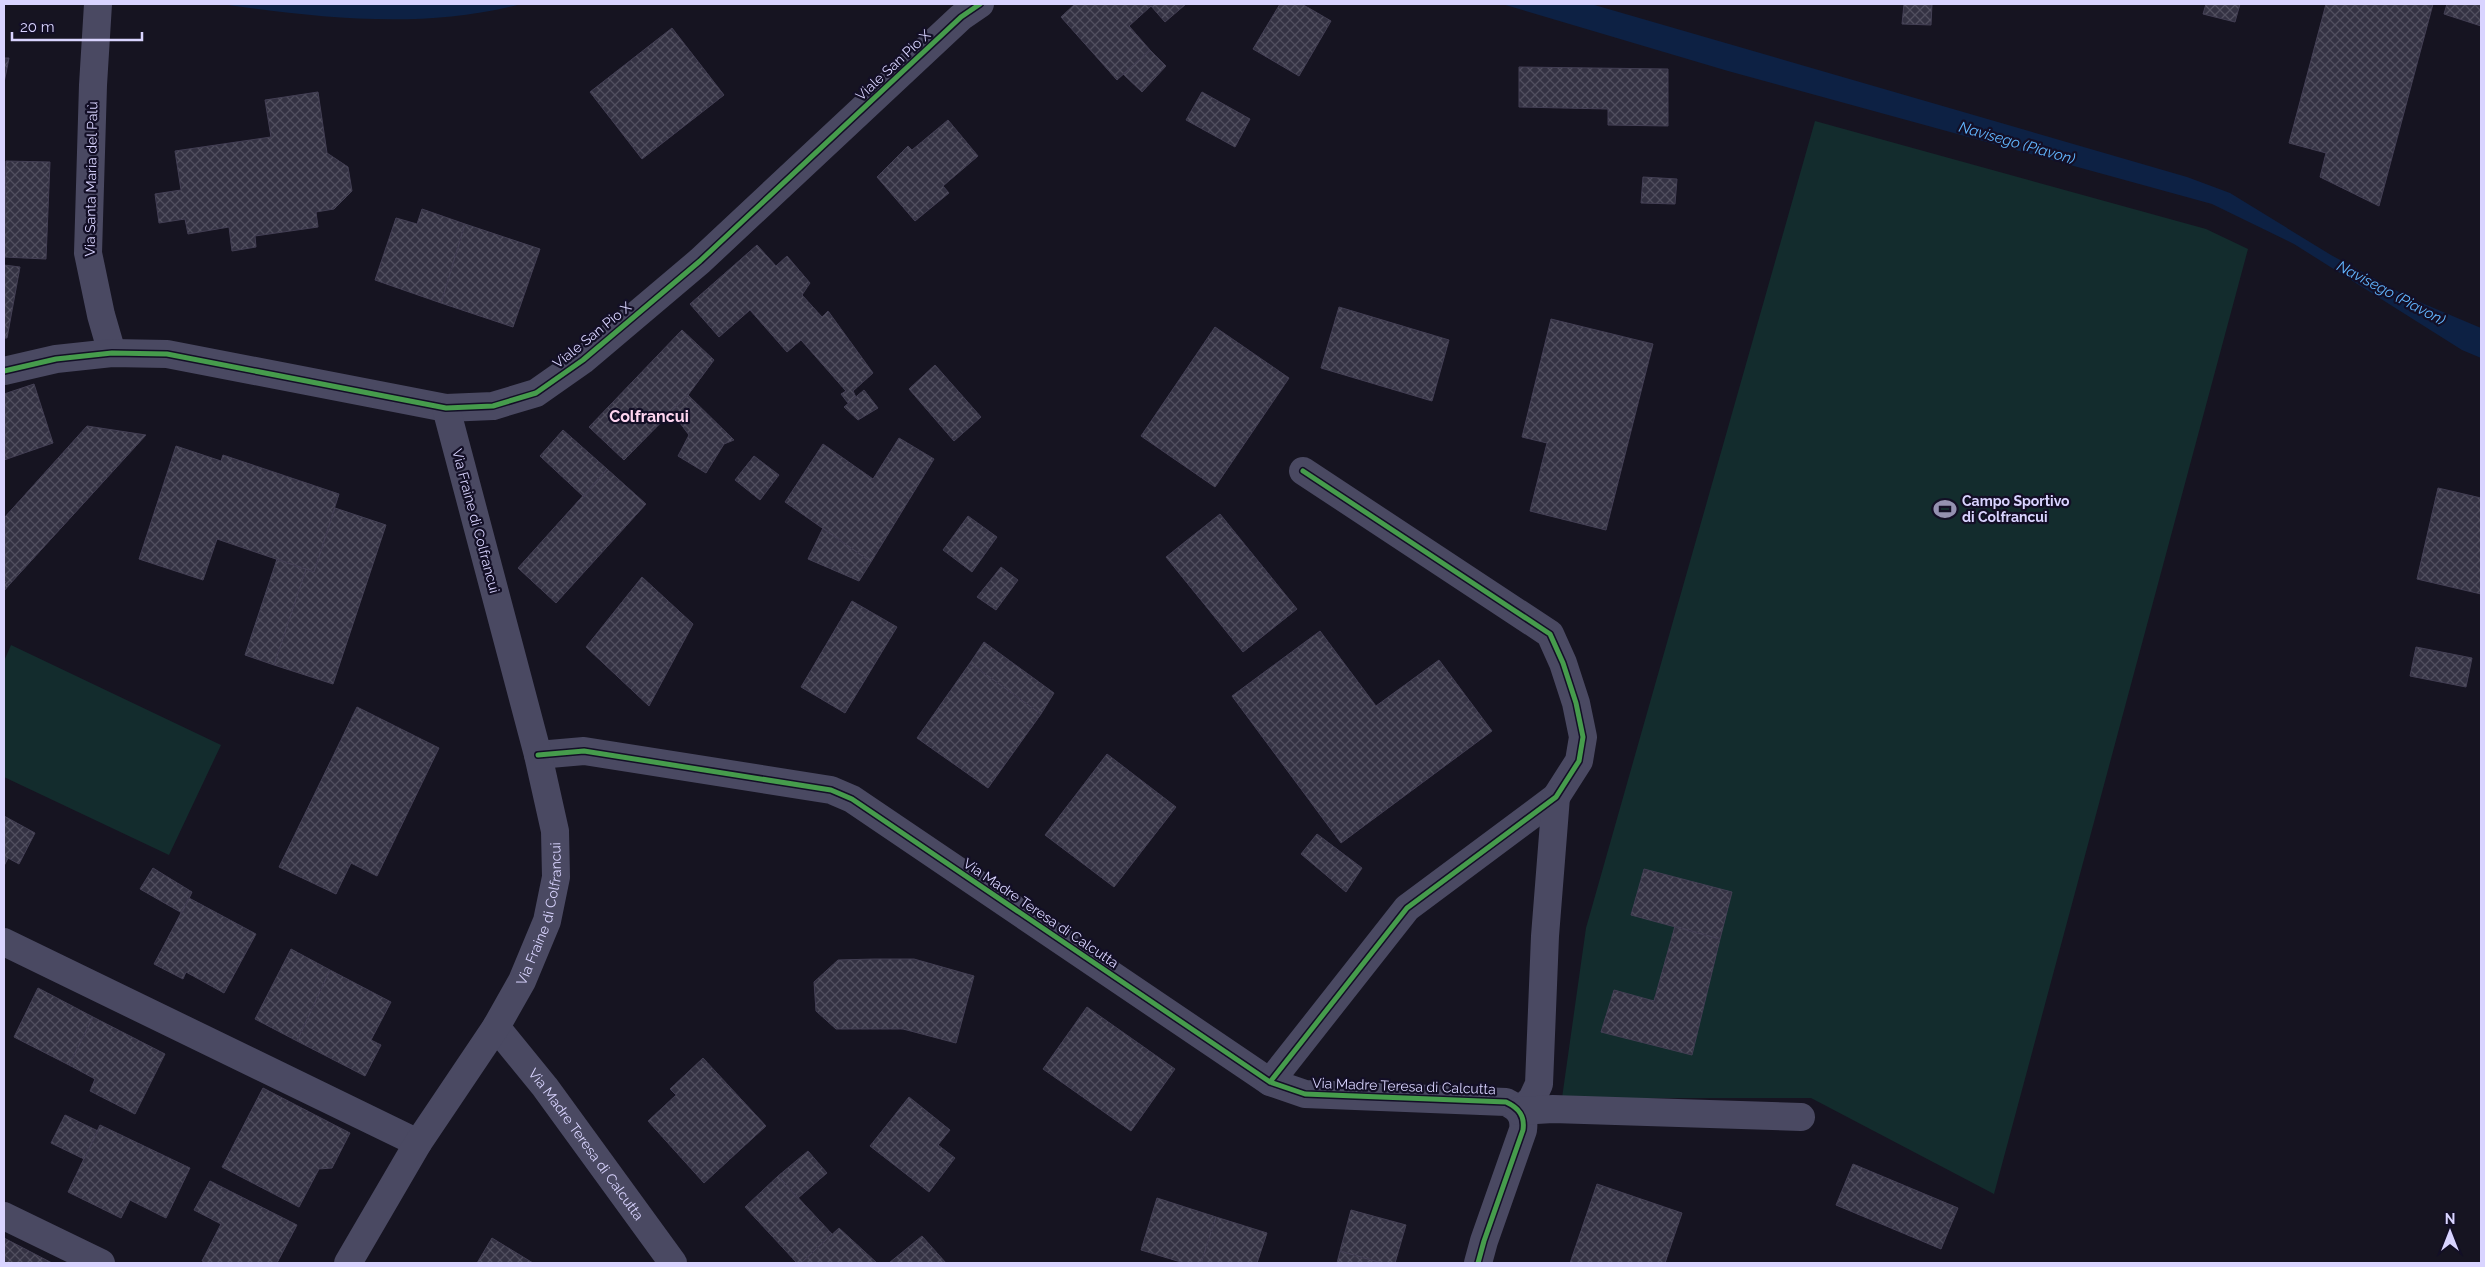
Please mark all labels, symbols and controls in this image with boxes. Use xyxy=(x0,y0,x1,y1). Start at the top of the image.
scale bar xyxy=(12,10,142,42)
text: 20 m xyxy=(20,18,55,36)
street label: Viale San Pio X xyxy=(852,26,934,104)
street label: Via Santa Maria del Palù xyxy=(82,101,100,257)
water label: Navisego (Piavon) xyxy=(1957,118,2077,168)
water label: Navisego (Piavon) xyxy=(2334,257,2448,329)
street label: Viale San Pio X xyxy=(550,298,634,371)
district label: Colfrancui xyxy=(609,407,689,426)
street label: Via Fraine di Colfrancui xyxy=(449,447,503,595)
place label: Campo Sportivo di Colfrancui xyxy=(1962,493,2070,525)
sports icon: Campo Sportivo di Colfrancui xyxy=(1932,496,1958,522)
street label: Via Fraine di Colfrancui xyxy=(513,842,564,988)
street label: Via Madre Teresa di Calcutta xyxy=(960,855,1122,971)
street label: Via Madre Teresa di Calcutta xyxy=(525,1065,647,1223)
street label: Via Madre Teresa di Calcutta xyxy=(1312,1075,1496,1097)
north arrow xyxy=(2425,1207,2475,1257)
text: N xyxy=(2445,1211,2455,1227)

